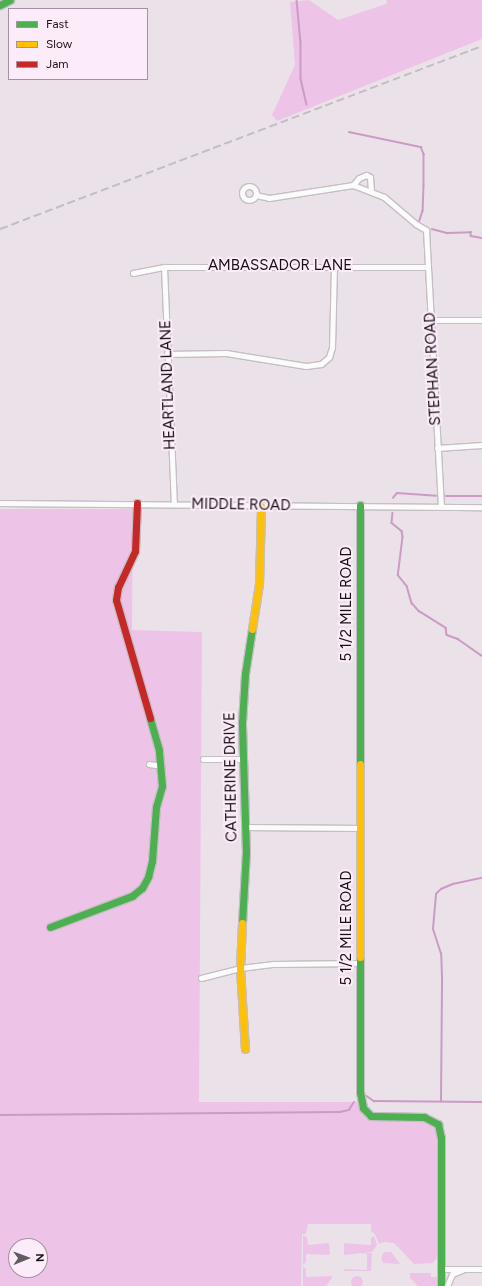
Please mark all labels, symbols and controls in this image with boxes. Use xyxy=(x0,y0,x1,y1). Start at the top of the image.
legend xyxy=(8,8,148,80)
text: Fast xyxy=(46,17,69,31)
text: Slow xyxy=(46,37,72,51)
text: Jam xyxy=(46,57,69,71)
street label: AMBASSADOR LANE xyxy=(208,257,352,275)
street label: STEPHAN ROAD xyxy=(421,312,445,426)
street label: HEARTLAND LANE xyxy=(157,320,179,450)
street label: MIDDLE ROAD xyxy=(191,495,291,515)
street label: 5 1/2 MILE ROAD xyxy=(338,546,356,662)
street label: CATHERINE DRIVE xyxy=(221,712,241,842)
street label: 5 1/2 MILE ROAD xyxy=(338,870,356,986)
north arrow xyxy=(8,1238,48,1278)
text: N xyxy=(33,1253,46,1262)

